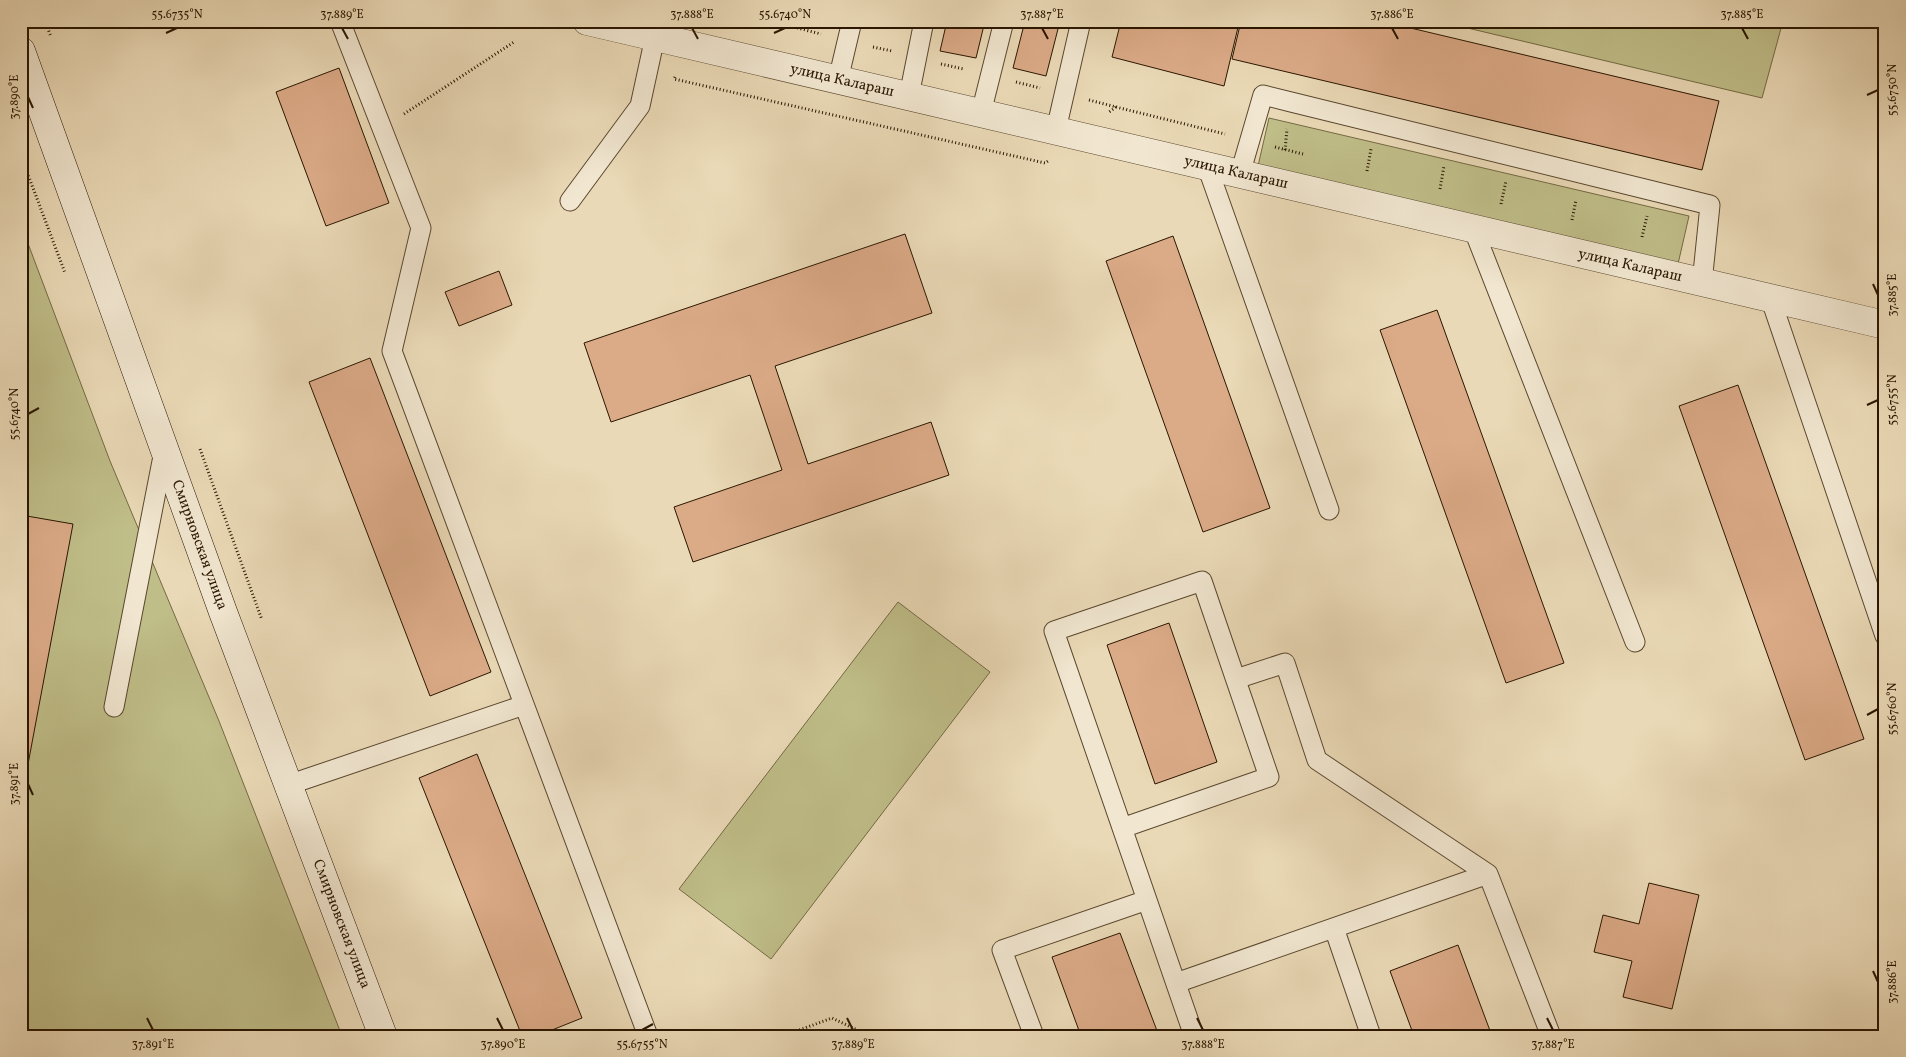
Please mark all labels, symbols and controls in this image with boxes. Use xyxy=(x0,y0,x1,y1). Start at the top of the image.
text: 55.6735°N xyxy=(151,7,203,23)
text: 37.889°E xyxy=(320,7,364,23)
text: 37.888°E xyxy=(670,7,714,23)
text: 55.6740°N xyxy=(759,7,811,23)
text: 37.887°E xyxy=(1020,7,1064,23)
text: 37.886°E xyxy=(1370,7,1414,23)
text: 37.885°E xyxy=(1720,7,1764,23)
street label: улица Калараш xyxy=(788,59,896,103)
text: 55.6750°N xyxy=(1885,64,1901,116)
text: 37.890°E xyxy=(7,75,23,119)
street label: улица Калараш xyxy=(1182,151,1290,195)
street label: улица Калараш xyxy=(1576,244,1684,288)
text: 37.885°E xyxy=(1885,273,1901,317)
text: 55.6755°N xyxy=(1885,374,1901,426)
text: 55.6740°N xyxy=(7,388,23,440)
street label: Смирновская улица xyxy=(166,477,232,613)
text: 55.6760°N xyxy=(1885,683,1901,735)
text: 37.891°E xyxy=(7,763,23,805)
street label: Смирновская улица xyxy=(307,856,375,992)
text: 37.886°E xyxy=(1885,960,1901,1004)
text: 37.891°E xyxy=(132,1037,174,1053)
text: 37.890°E xyxy=(481,1037,525,1053)
text: 55.6755°N xyxy=(616,1037,668,1053)
text: 37.889°E xyxy=(831,1037,875,1053)
text: 37.888°E xyxy=(1181,1037,1225,1053)
text: 37.887°E xyxy=(1531,1037,1575,1053)

